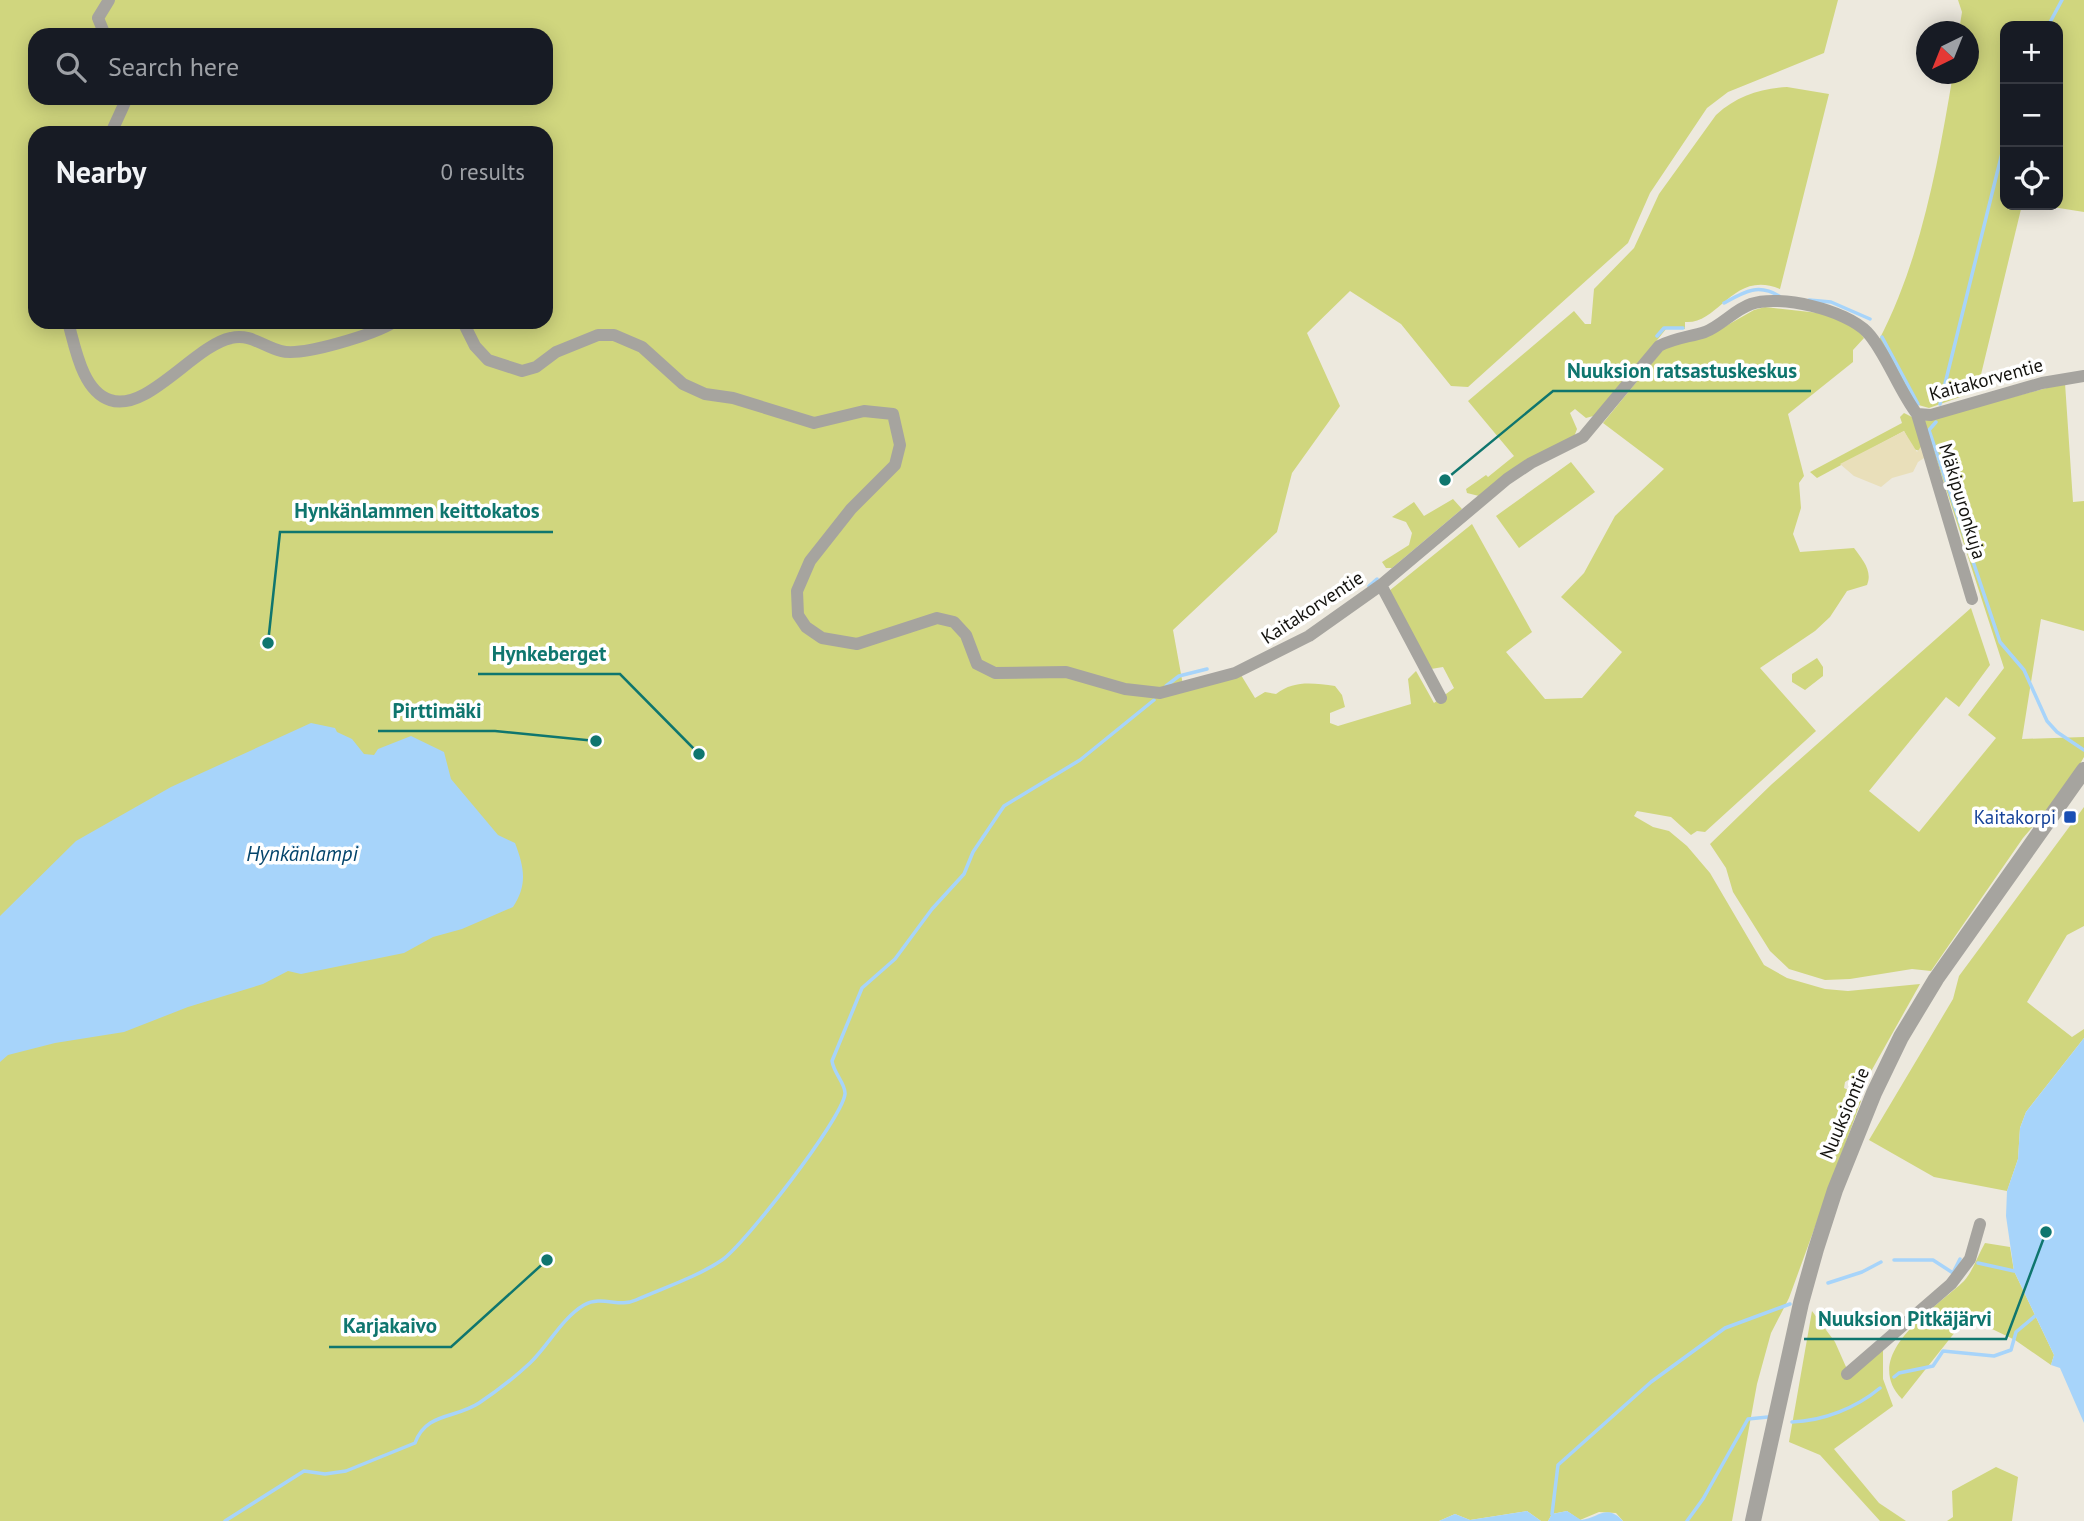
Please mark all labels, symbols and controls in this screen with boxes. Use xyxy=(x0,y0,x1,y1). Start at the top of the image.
north arrow xyxy=(1916,21,1979,84)
map controls xyxy=(2000,21,2063,210)
button: + xyxy=(2000,21,2063,84)
search box xyxy=(28,28,553,105)
icon: search xyxy=(52,48,90,86)
text: Search here xyxy=(108,50,239,83)
button: − xyxy=(2000,84,2063,147)
button: locate xyxy=(2000,147,2063,210)
text: Nearby xyxy=(56,152,146,191)
text: 0 results xyxy=(441,157,525,186)
callout: Nuuksion ratsastuskeskus xyxy=(1553,349,1811,391)
street label: Kaitakorventie xyxy=(1926,352,2046,406)
text: Nuuksion ratsastuskeskus xyxy=(1567,357,1797,384)
street label: Mäkipuronkuja xyxy=(1934,440,1992,562)
callout: Hynkänlammen keittokatos xyxy=(280,490,553,532)
text: Hynkänlammen keittokatos xyxy=(294,497,540,524)
street label: Kaitakorventie xyxy=(1256,565,1368,649)
callout: Hynkeberget xyxy=(478,632,620,674)
text: Hynkeberget xyxy=(492,640,607,667)
callout: Pirttimäki xyxy=(378,689,495,731)
text: Pirttimäki xyxy=(392,697,482,724)
place label: Kaitakorpi xyxy=(1974,805,2056,829)
marker: Kaitakorpi xyxy=(2062,809,2078,825)
water label: Hynkänlampi xyxy=(246,840,358,867)
street label: Nuuksiontie xyxy=(1814,1064,1874,1162)
callout: Nuuksion Pitkäjärvi xyxy=(1804,1297,2006,1339)
callout: Karjakaivo xyxy=(329,1305,451,1347)
text: Nuuksion Pitkäjärvi xyxy=(1818,1305,1992,1332)
text: Karjakaivo xyxy=(343,1312,437,1339)

